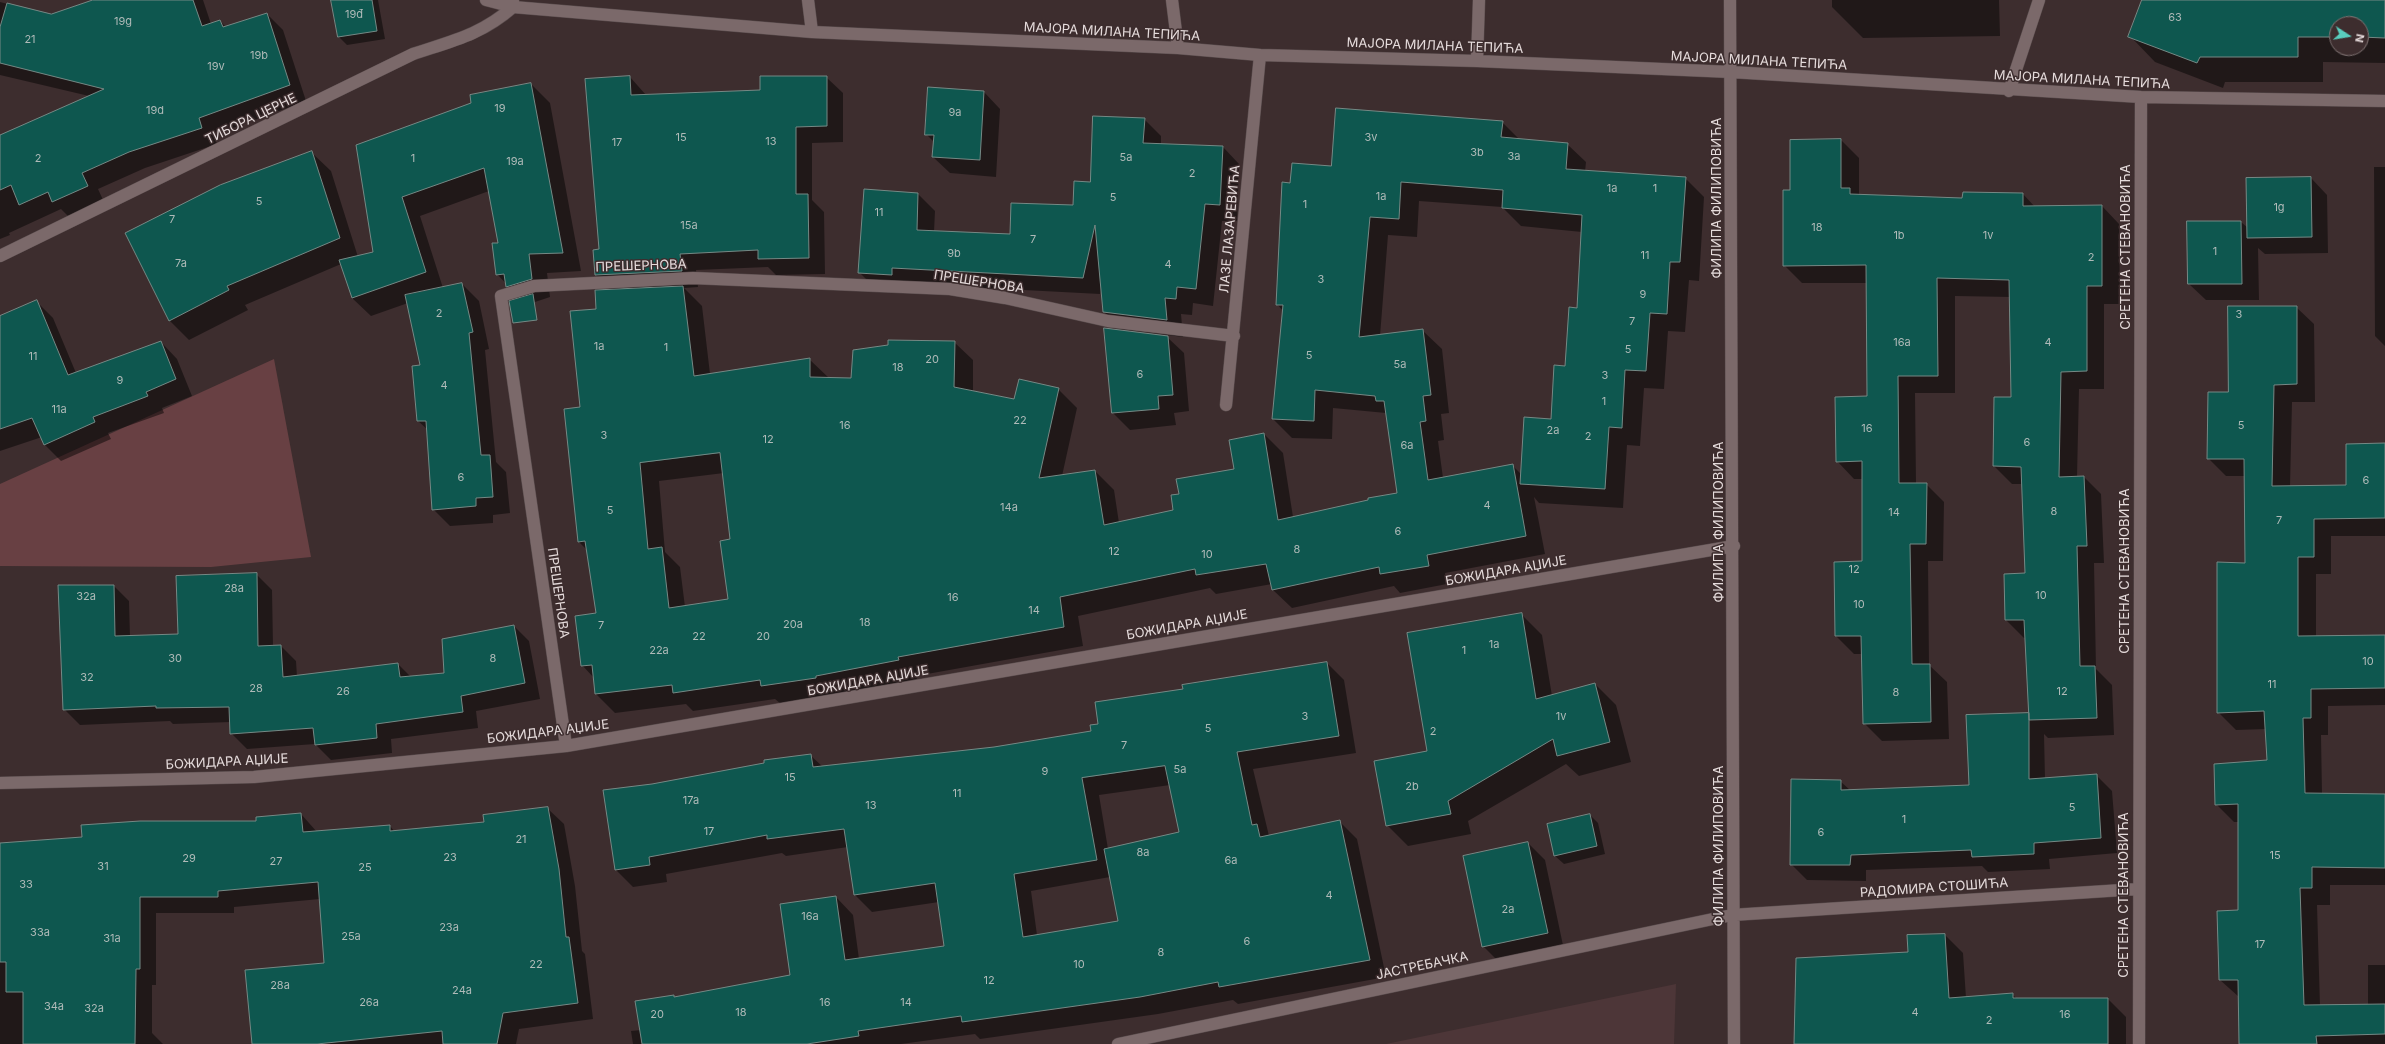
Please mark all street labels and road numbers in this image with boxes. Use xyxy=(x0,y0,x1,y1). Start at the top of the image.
street label: МАЈОРА МИЛАНА ТЕПИЋА xyxy=(1023,20,1201,44)
street label: МАЈОРА МИЛАНА ТЕПИЋА xyxy=(1346,35,1524,57)
street label: МАЈОРА МИЛАНА ТЕПИЋА xyxy=(1670,49,1848,73)
street label: МАЈОРА МИЛАНА ТЕПИЋА xyxy=(1993,68,2171,92)
street label: ТИБОРА ЦЕРНЕ xyxy=(203,90,299,148)
street label: ФИЛИПА ФИЛИПОВИЋА xyxy=(1709,118,1725,278)
street label: ЛАЗЕ ЛАЗАРЕВИЋА xyxy=(1217,164,1243,294)
street label: СРЕТЕНА СТЕВАНОВИЋА xyxy=(2118,164,2134,330)
street label: ПРЕШЕРНОВА xyxy=(595,257,687,275)
street label: ПРЕШЕРНОВА xyxy=(933,267,1025,297)
street label: ФИЛИПА ФИЛИПОВИЋА xyxy=(1711,442,1727,602)
street label: СРЕТЕНА СТЕВАНОВИЋА xyxy=(2117,488,2133,654)
street label: ПРЕШЕРНОВА xyxy=(544,547,572,639)
street label: БОЖИДАРА АЏИЈЕ xyxy=(1444,553,1568,589)
street label: БОЖИДАРА АЏИЈЕ xyxy=(1125,607,1249,643)
street label: БОЖИДАРА АЏИЈЕ xyxy=(806,663,930,699)
street label: БОЖИДАРА АЏИЈЕ xyxy=(486,717,610,747)
street label: БОЖИДАРА АЏИЈЕ xyxy=(165,751,289,773)
street label: ФИЛИПА ФИЛИПОВИЋА xyxy=(1711,766,1727,926)
street label: СРЕТЕНА СТЕВАНОВИЋА xyxy=(2116,812,2132,978)
street label: РАДОМИРА СТОШИЋА xyxy=(1859,875,2009,901)
street label: ЈАСТРЕБАЧКА xyxy=(1374,949,1470,983)

